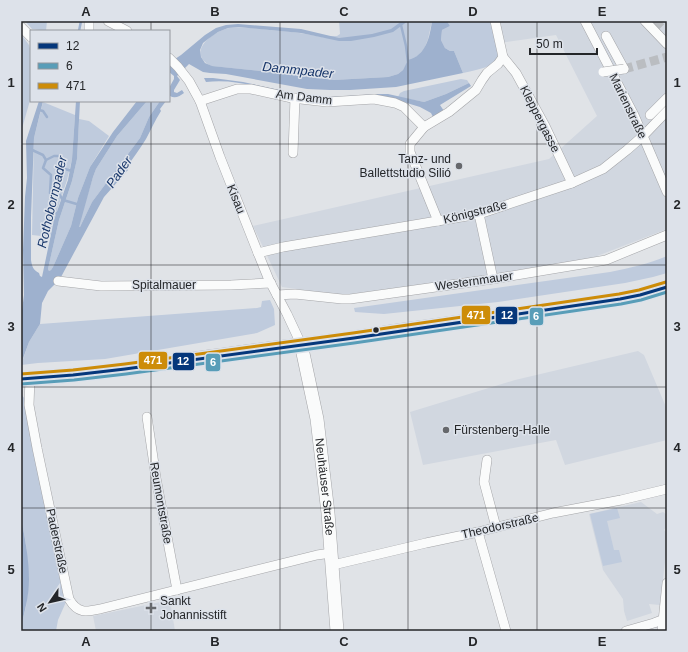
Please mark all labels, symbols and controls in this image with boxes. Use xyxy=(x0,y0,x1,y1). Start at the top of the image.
text: A xyxy=(81,4,91,19)
text: B xyxy=(210,4,220,19)
text: C xyxy=(339,4,349,19)
text: D xyxy=(468,4,478,19)
text: E xyxy=(598,4,607,19)
legend xyxy=(30,30,170,102)
scale bar xyxy=(530,30,597,56)
text: 50 m xyxy=(536,37,563,51)
text: 12 xyxy=(66,39,80,53)
text: 6 xyxy=(66,59,73,73)
water label: Dammpader xyxy=(262,59,335,81)
street label: Marienstraße xyxy=(606,71,650,141)
text: 1 xyxy=(7,75,15,90)
text: 1 xyxy=(673,75,681,90)
text: 471 xyxy=(66,79,86,93)
street label: Kleppergasse xyxy=(517,83,563,155)
street label: Am Damm xyxy=(275,87,333,107)
place label: Tanz- und Ballettstudio Silió xyxy=(360,152,451,180)
water label: Pader xyxy=(103,153,135,191)
water label: Rothobornpader xyxy=(34,154,70,249)
marker: Tanz- und Ballettstudio Silió xyxy=(454,161,464,171)
street label: Kisau xyxy=(224,182,248,216)
text: 2 xyxy=(7,197,15,212)
street label: Königstraße xyxy=(442,197,508,227)
text: 2 xyxy=(673,197,681,212)
street label: Westernmauer xyxy=(434,269,514,293)
street label: Spitalmauer xyxy=(132,278,196,292)
line badge: 471 xyxy=(461,305,491,325)
line badge: 12 xyxy=(495,306,518,325)
line badge: 6 xyxy=(529,307,544,326)
text: 471 xyxy=(467,309,485,321)
text: 12 xyxy=(501,309,513,321)
text: 6 xyxy=(533,310,539,322)
text: 3 xyxy=(7,319,15,334)
text: 3 xyxy=(673,319,681,334)
unlabelled marker xyxy=(371,325,381,335)
line badge: 471 xyxy=(138,351,168,370)
line badge: 12 xyxy=(172,352,195,371)
line badge: 6 xyxy=(205,353,221,372)
text: 471 xyxy=(144,354,162,366)
text: 12 xyxy=(177,355,189,367)
text: 6 xyxy=(210,356,216,368)
place label: Fürstenberg-Halle xyxy=(454,423,550,437)
marker: Fürstenberg-Halle xyxy=(441,425,451,435)
street label: Neuhäuser Straße xyxy=(312,437,337,537)
text: 4 xyxy=(7,440,15,455)
text: 4 xyxy=(673,440,681,455)
street label: Reumontstraße xyxy=(147,461,175,545)
street label: Paderstraße xyxy=(43,507,71,575)
street label: Theodorstraße xyxy=(460,510,540,542)
text: 5 xyxy=(7,562,15,577)
text: 5 xyxy=(673,562,681,577)
north arrow xyxy=(30,582,70,622)
place label: Sankt Johannisstift xyxy=(160,594,227,622)
text: N xyxy=(34,601,49,614)
marker: Sankt Johannisstift xyxy=(145,602,157,614)
text: A xyxy=(81,634,91,649)
text: B xyxy=(210,634,220,649)
text: C xyxy=(339,634,349,649)
text: D xyxy=(468,634,478,649)
text: E xyxy=(598,634,607,649)

